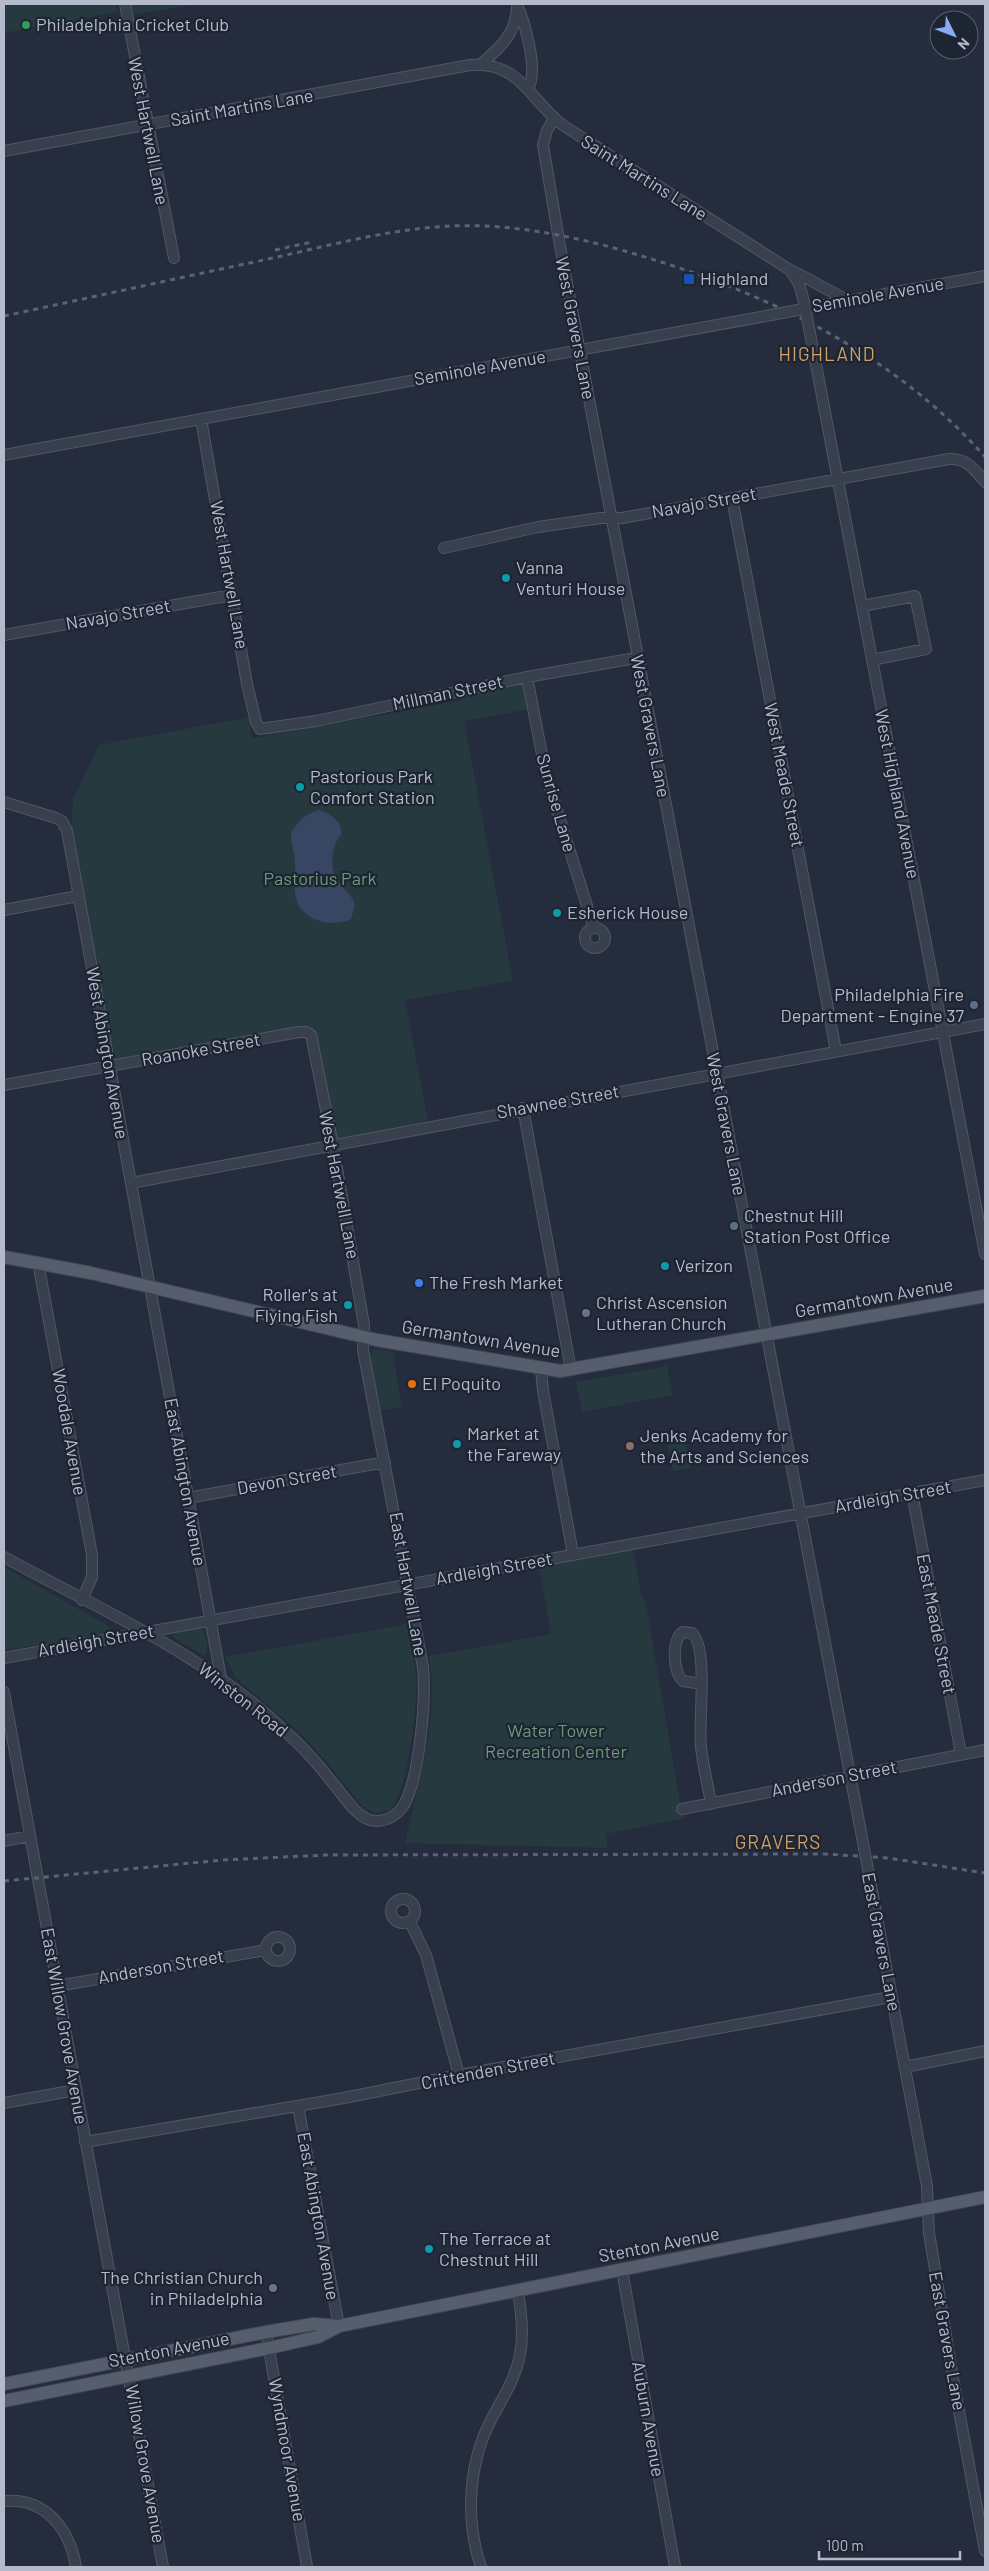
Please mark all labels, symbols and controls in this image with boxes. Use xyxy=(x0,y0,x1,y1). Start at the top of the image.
north arrow xyxy=(929,10,979,60)
place label: Philadelphia Cricket Club xyxy=(36,13,229,35)
marker: Philadelphia Cricket Club xyxy=(20,19,32,31)
text: N xyxy=(955,35,973,53)
street label: West Hartwell Lane xyxy=(124,55,174,207)
street label: Saint Martins Lane xyxy=(169,84,315,130)
street label: Saint Martins Lane xyxy=(577,129,712,225)
street label: West Gravers Lane xyxy=(551,255,601,401)
place label: Highland xyxy=(700,267,768,289)
marker: Highland xyxy=(682,272,696,286)
street label: Seminole Avenue xyxy=(810,272,945,316)
district label: HIGHLAND xyxy=(779,342,875,365)
street label: Seminole Avenue xyxy=(412,345,547,389)
street label: Navajo Street xyxy=(650,482,758,522)
street label: West Hartwell Lane xyxy=(206,499,254,651)
place label: Vanna Venturi House xyxy=(516,556,625,599)
marker: Vanna Venturi House xyxy=(500,572,512,584)
street label: Navajo Street xyxy=(64,594,172,634)
street label: West Gravers Lane xyxy=(626,653,676,799)
street label: Millman Street xyxy=(391,670,505,714)
street label: West Meade Street xyxy=(760,701,810,849)
street label: West Highland Avenue xyxy=(871,707,925,881)
street label: Sunrise Lane xyxy=(532,751,582,855)
place label: Pastorious Park Comfort Station xyxy=(310,765,435,808)
marker: Pastorious Park Comfort Station xyxy=(294,781,306,793)
park label: Pastorius Park xyxy=(264,867,376,889)
place label: Esherick House xyxy=(567,901,688,923)
marker: Esherick House xyxy=(551,907,563,919)
street label: West Abington Avenue xyxy=(82,965,134,1141)
place label: Philadelphia Fire Department - Engine 37 xyxy=(781,983,964,1026)
marker: Philadelphia Fire Department - Engine 37 xyxy=(968,999,980,1011)
street label: Roanoke Street xyxy=(140,1028,262,1070)
street label: West Gravers Lane xyxy=(702,1051,752,1197)
street label: Shawnee Street xyxy=(495,1079,621,1123)
street label: West Hartwell Lane xyxy=(315,1109,365,1261)
place label: Chestnut Hill Station Post Office xyxy=(744,1204,890,1247)
marker: Chestnut Hill Station Post Office xyxy=(728,1220,740,1232)
place label: Verizon xyxy=(675,1254,733,1276)
marker: Verizon xyxy=(659,1260,671,1272)
place label: The Fresh Market xyxy=(429,1271,563,1293)
street label: Germantown Avenue xyxy=(793,1272,955,1322)
marker: The Fresh Market xyxy=(413,1277,425,1289)
place label: Roller's at Flying Fish xyxy=(255,1283,338,1326)
place label: Christ Ascension Lutheran Church xyxy=(596,1291,728,1334)
marker: Roller's at Flying Fish xyxy=(342,1299,354,1311)
marker: Christ Ascension Lutheran Church xyxy=(580,1307,592,1319)
street label: Germantown Avenue xyxy=(400,1315,562,1361)
street label: Woodale Avenue xyxy=(48,1367,92,1497)
place label: El Poquito xyxy=(422,1372,501,1394)
marker: El Poquito xyxy=(406,1378,418,1390)
street label: East Abington Avenue xyxy=(160,1396,212,1568)
place label: Market at the Fareway xyxy=(467,1422,561,1465)
place label: Jenks Academy for the Arts and Sciences xyxy=(640,1424,809,1467)
marker: Market at the Fareway xyxy=(451,1438,463,1450)
marker: Jenks Academy for the Arts and Sciences xyxy=(624,1440,636,1452)
street label: Devon Street xyxy=(235,1459,338,1499)
street label: Ardleigh Street xyxy=(833,1475,953,1517)
street label: East Hartwell Lane xyxy=(385,1510,432,1658)
street label: Ardleigh Street xyxy=(434,1547,554,1589)
street label: East Meade Street xyxy=(913,1552,961,1696)
street label: Ardleigh Street xyxy=(36,1619,156,1661)
street label: Winston Road xyxy=(194,1657,293,1741)
park label: Water Tower Recreation Center xyxy=(485,1719,627,1762)
street label: Anderson Street xyxy=(769,1755,898,1801)
district label: GRAVERS xyxy=(735,1830,821,1853)
street label: East Gravers Lane xyxy=(858,1871,906,2013)
street label: East Willow Grove Avenue xyxy=(37,1926,93,2126)
street label: Anderson Street xyxy=(96,1944,225,1988)
street label: Crittenden Street xyxy=(419,2046,557,2094)
street label: East Abington Avenue xyxy=(293,2130,345,2302)
street label: Stenton Avenue xyxy=(596,2222,721,2267)
place label: The Terrace at Chestnut Hill xyxy=(439,2227,551,2270)
marker: The Terrace at Chestnut Hill xyxy=(423,2243,435,2255)
place label: The Christian Church in Philadelphia xyxy=(100,2266,263,2309)
street label: East Gravers Lane xyxy=(925,2270,971,2412)
marker: The Christian Church in Philadelphia xyxy=(267,2282,279,2294)
street label: Stenton Avenue xyxy=(106,2327,231,2372)
street label: Auburn Avenue xyxy=(628,2359,670,2478)
street label: Wyndmoor Avenue xyxy=(265,2376,311,2523)
street label: Willow Grove Avenue xyxy=(121,2383,171,2545)
scale bar xyxy=(819,2528,960,2560)
text: 100 m xyxy=(826,2536,864,2554)

